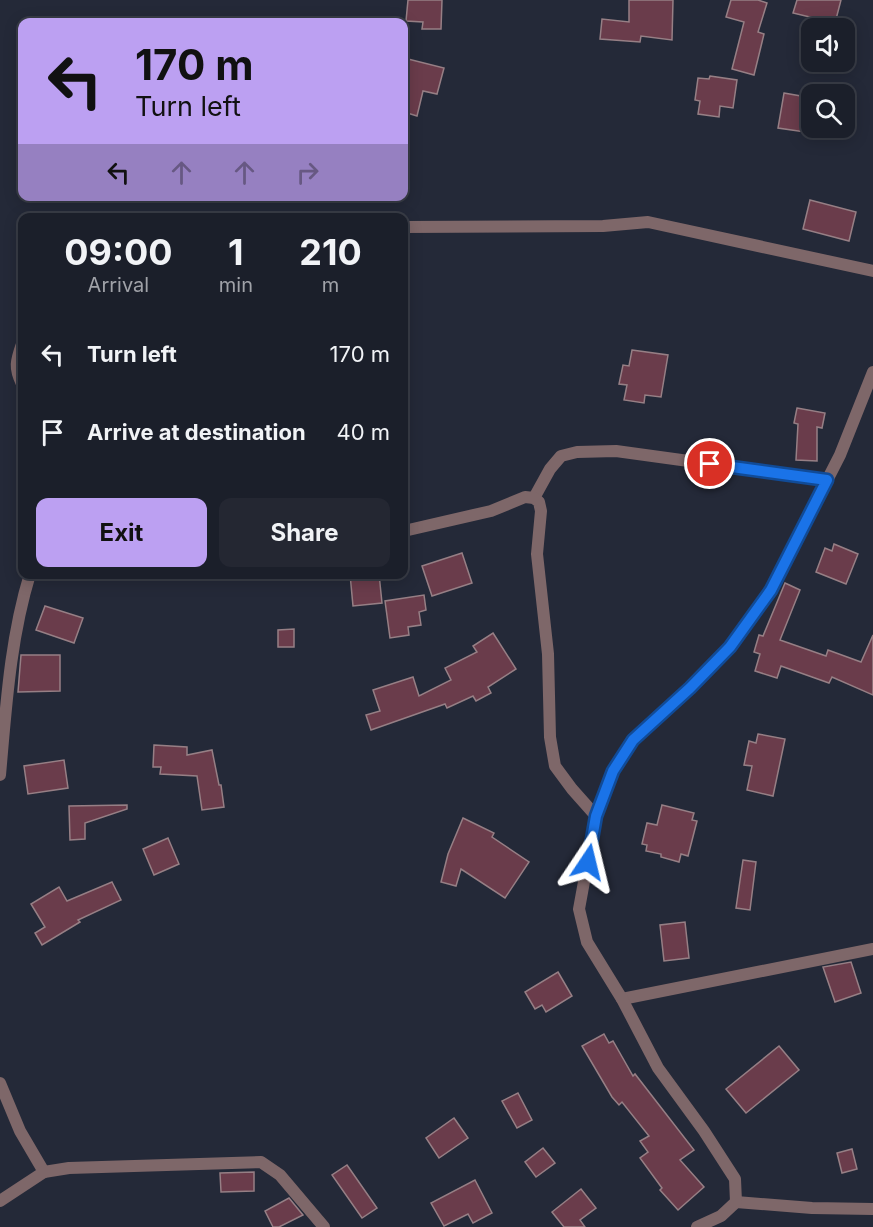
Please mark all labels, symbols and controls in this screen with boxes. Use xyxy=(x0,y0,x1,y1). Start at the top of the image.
map controls xyxy=(801,18,855,138)
button: sound xyxy=(801,18,855,72)
text: 170 m xyxy=(135,39,253,90)
icon: left xyxy=(36,42,114,120)
button: search xyxy=(801,84,855,138)
text: Turn left xyxy=(135,90,241,123)
icon: left xyxy=(102,156,135,189)
icon: ahead xyxy=(165,156,198,189)
icon: ahead xyxy=(228,156,261,189)
icon: right xyxy=(291,156,324,189)
text: 09:00 xyxy=(64,230,173,274)
text: 1 xyxy=(228,230,244,274)
text: 210 xyxy=(299,230,362,274)
text: Arrival xyxy=(88,273,149,297)
text: min xyxy=(219,273,253,297)
text: m xyxy=(322,273,339,297)
icon: left xyxy=(36,338,69,371)
text: Turn left xyxy=(87,341,177,367)
text: 170 m xyxy=(330,341,390,367)
icon: arrive xyxy=(36,416,69,449)
text: Arrive at destination xyxy=(87,419,306,445)
text: 40 m xyxy=(336,419,390,445)
pin xyxy=(684,438,735,489)
icon: arrive xyxy=(693,447,726,480)
button: Exit xyxy=(36,498,207,567)
button: Share xyxy=(219,498,390,567)
position arrow xyxy=(556,830,620,894)

